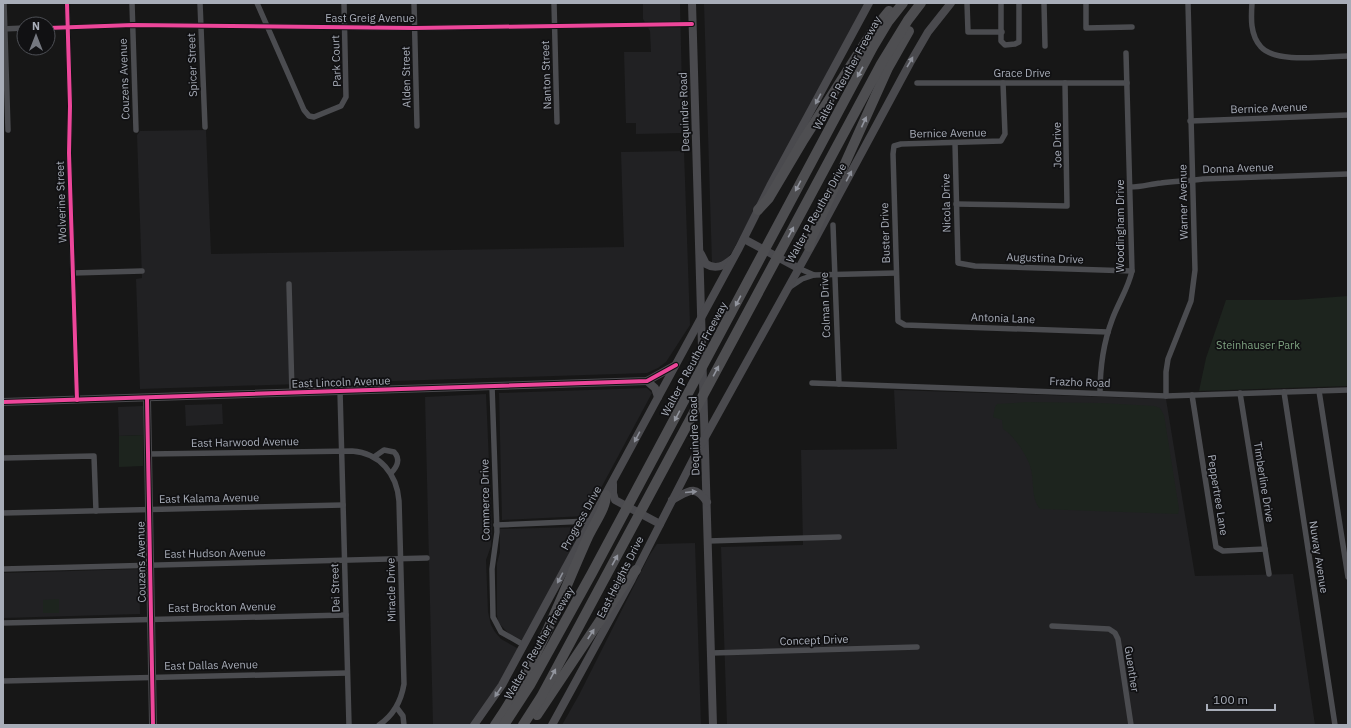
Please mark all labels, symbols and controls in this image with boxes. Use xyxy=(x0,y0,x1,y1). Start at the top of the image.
street label: East Greig Avenue xyxy=(325,11,415,25)
street label: Walter P Reuther Freeway xyxy=(810,13,884,132)
north arrow xyxy=(16,16,56,56)
text: N xyxy=(32,19,40,33)
street label: Spicer Street xyxy=(184,33,200,97)
street label: Park Court xyxy=(328,35,344,87)
street label: Couzens Avenue xyxy=(116,38,132,120)
street label: Nanton Street xyxy=(538,40,554,110)
street label: Alden Street xyxy=(398,46,414,108)
one-way arrow xyxy=(907,56,914,68)
one-way arrow xyxy=(857,66,863,77)
street label: Grace Drive xyxy=(993,66,1051,80)
street label: Dequindre Road xyxy=(676,72,692,152)
one-way arrow xyxy=(814,93,821,105)
street label: Bernice Avenue xyxy=(1230,100,1308,116)
one-way arrow xyxy=(861,116,867,127)
street label: Joe Drive xyxy=(1050,122,1064,168)
street label: Bernice Avenue xyxy=(909,125,987,141)
street label: Donna Avenue xyxy=(1202,160,1274,176)
street label: Wolverine Street xyxy=(53,161,69,243)
street label: Walter P Reuther Drive xyxy=(783,161,849,265)
street label: Warner Avenue xyxy=(1175,164,1191,240)
one-way arrow xyxy=(845,171,852,182)
street label: Nicola Drive xyxy=(938,173,954,233)
one-way arrow xyxy=(795,180,802,192)
street label: Woodingham Drive xyxy=(1113,180,1127,273)
street label: Buster Drive xyxy=(877,202,893,264)
one-way arrow xyxy=(788,226,794,238)
street label: Augustina Drive xyxy=(1006,250,1084,266)
street label: Colman Drive xyxy=(817,272,833,338)
one-way arrow xyxy=(735,295,741,307)
street label: Walter P Reuther Freeway xyxy=(658,299,730,419)
street label: Antonia Lane xyxy=(971,310,1035,326)
park label: Steinhauser Park xyxy=(1216,338,1300,352)
one-way arrow xyxy=(713,365,719,377)
street label: East Lincoln Avenue xyxy=(291,373,391,391)
street label: Frazho Road xyxy=(1049,374,1111,390)
street label: Dequindre Road xyxy=(686,396,702,476)
one-way arrow xyxy=(674,410,680,422)
one-way arrow xyxy=(634,431,640,443)
street label: East Harwood Avenue xyxy=(191,434,299,450)
street label: Timberline Drive xyxy=(1251,441,1277,523)
street label: Peppertree Lane xyxy=(1205,454,1231,536)
street label: Commerce Drive xyxy=(477,459,493,541)
street label: Progress Drive xyxy=(558,483,604,553)
one-way arrow xyxy=(685,489,697,495)
street label: East Kalama Avenue xyxy=(159,490,259,506)
street label: Nuway Avenue xyxy=(1306,520,1332,594)
street label: Couzens Avenue xyxy=(133,521,149,603)
street label: East Heights Drive xyxy=(593,534,647,620)
street label: East Hudson Avenue xyxy=(164,545,266,561)
one-way arrow xyxy=(612,554,618,566)
street label: Miracle Drive xyxy=(383,558,399,622)
street label: Dei Street xyxy=(327,563,343,613)
one-way arrow xyxy=(557,572,564,583)
street label: Walter P Reuther Freeway xyxy=(501,584,577,702)
street label: East Brockton Avenue xyxy=(168,599,276,615)
one-way arrow xyxy=(587,629,595,640)
street label: Concept Drive xyxy=(779,632,849,648)
street label: Guenther xyxy=(1121,645,1143,693)
street label: East Dallas Avenue xyxy=(164,657,258,673)
one-way arrow xyxy=(550,668,556,680)
one-way arrow xyxy=(494,686,502,697)
scale bar xyxy=(1207,686,1275,712)
text: 100 m xyxy=(1213,692,1248,707)

